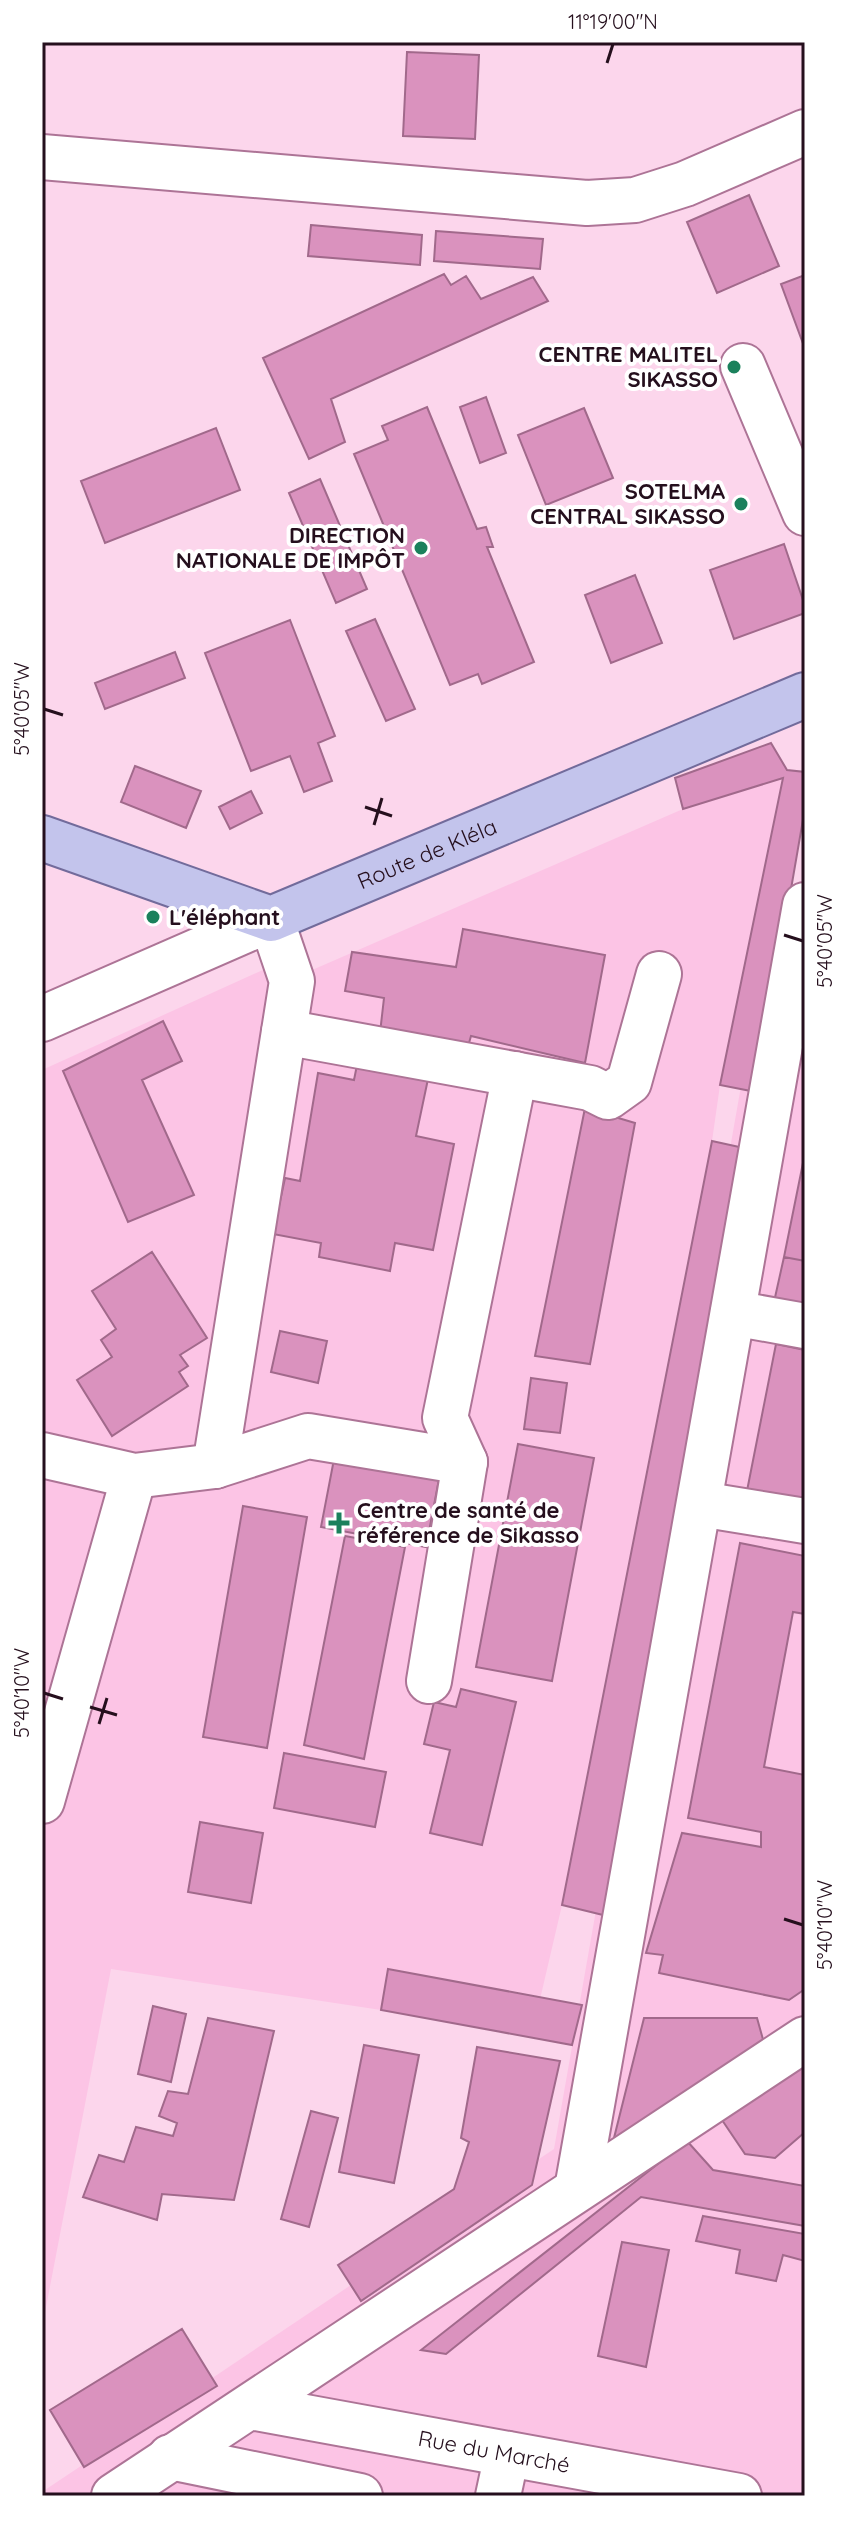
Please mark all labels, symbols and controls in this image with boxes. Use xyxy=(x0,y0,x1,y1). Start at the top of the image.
text: 11°19'00"N xyxy=(568,9,658,34)
place label: CENTRE MALITEL SIKASSO xyxy=(539,340,718,393)
marker: CENTRE MALITEL SIKASSO xyxy=(725,358,743,376)
place label: SOTELMA CENTRAL SIKASSO xyxy=(530,477,725,530)
marker: SOTELMA CENTRAL SIKASSO xyxy=(732,495,750,513)
place label: DIRECTION NATIONALE DE IMPÔT xyxy=(176,521,405,574)
marker: DIRECTION NATIONALE DE IMPÔT xyxy=(412,539,430,557)
text: 5°40'05"W xyxy=(9,662,34,756)
street label: Route de Kléla xyxy=(353,812,501,895)
text: 5°40'05"W xyxy=(812,894,837,988)
place label: L'éléphant xyxy=(169,903,280,931)
marker: L'éléphant xyxy=(144,908,162,926)
place label: Centre de santé de référence de Sikasso xyxy=(357,1496,579,1549)
marker: Centre de santé de référence de Sikasso xyxy=(328,1512,350,1534)
text: 5°40'10"W xyxy=(9,1648,34,1738)
text: 5°40'10"W xyxy=(812,1880,837,1970)
street label: Rue du Marché xyxy=(416,2424,572,2479)

